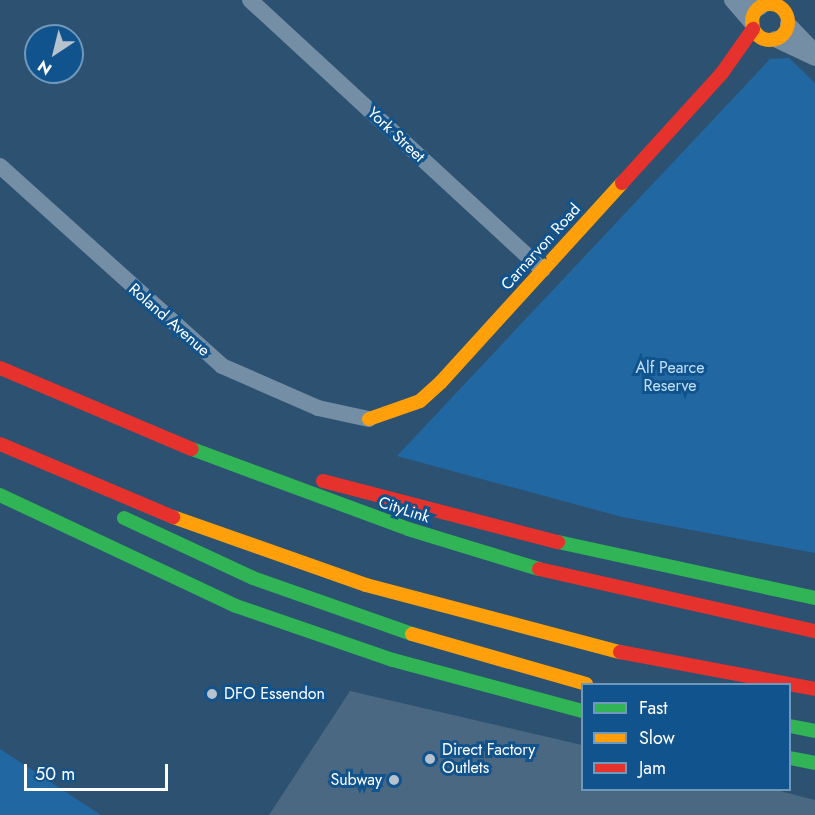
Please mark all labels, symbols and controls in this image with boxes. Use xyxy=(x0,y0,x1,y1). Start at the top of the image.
north arrow xyxy=(24,24,84,84)
text: N xyxy=(33,54,56,81)
street label: York Street xyxy=(363,104,429,166)
street label: Carnarvon Road xyxy=(497,200,585,294)
street label: Roland Avenue xyxy=(125,280,213,360)
park label: Alf Pearce Reserve xyxy=(636,358,704,396)
street label: CityLink xyxy=(376,493,432,527)
legend xyxy=(581,683,791,791)
place label: DFO Essendon xyxy=(224,684,325,704)
marker: DFO Essendon xyxy=(205,687,219,701)
text: Fast xyxy=(639,695,668,721)
text: Slow xyxy=(639,725,675,751)
place label: Direct Factory Outlets xyxy=(442,740,535,778)
scale bar xyxy=(27,752,171,790)
marker: Direct Factory Outlets xyxy=(423,752,437,766)
text: Jam xyxy=(639,755,666,781)
text: 50 m xyxy=(35,761,75,787)
place label: Subway xyxy=(330,770,382,790)
marker: Subway xyxy=(387,773,401,787)

